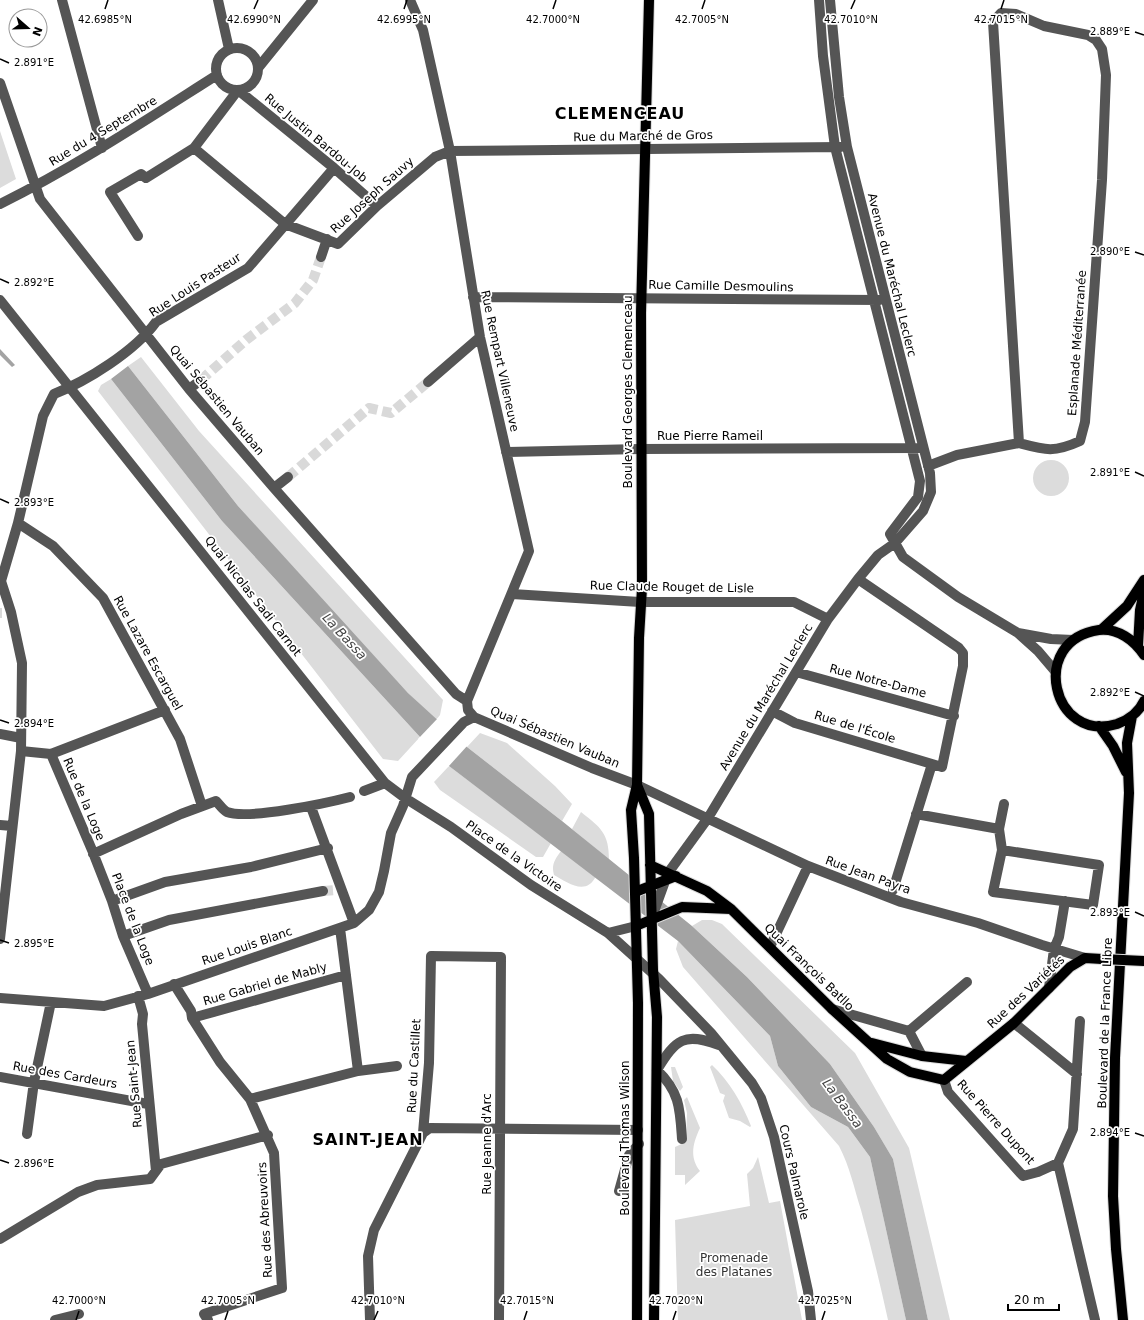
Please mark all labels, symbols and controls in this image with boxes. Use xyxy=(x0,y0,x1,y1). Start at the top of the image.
north arrow xyxy=(8,8,48,48)
text: 42.6985°N xyxy=(78,14,132,25)
text: 42.6990°N xyxy=(227,14,281,25)
text: 42.6995°N xyxy=(377,14,431,25)
text: 42.7000°N xyxy=(526,14,580,25)
text: 42.7005°N xyxy=(675,14,729,25)
text: 42.7010°N xyxy=(824,14,878,25)
text: 42.7015°N xyxy=(974,14,1028,25)
text: N xyxy=(29,25,45,38)
text: 2.889°E xyxy=(1090,26,1130,37)
text: 2.891°E xyxy=(14,57,54,68)
street label: Rue Justin Bardou-Job xyxy=(262,91,370,185)
street label: Rue du 4 Septembre xyxy=(47,93,159,169)
district label: CLEMENCEAU xyxy=(555,104,685,123)
street label: Rue du Marché de Gros xyxy=(573,128,713,144)
street label: Rue Joseph Sauvy xyxy=(328,154,416,236)
street label: Avenue du Maréchal Leclerc xyxy=(865,192,919,358)
text: 2.890°E xyxy=(1090,246,1130,257)
street label: Rue Louis Pasteur xyxy=(147,250,243,320)
street label: Esplanade Méditerranée xyxy=(1065,270,1089,416)
text: 2.892°E xyxy=(14,277,54,288)
street label: Rue Camille Desmoulins xyxy=(648,278,794,294)
street label: Rue Rempart Villeneuve xyxy=(478,289,522,433)
street label: Boulevard Georges Clemenceau xyxy=(621,295,635,489)
street label: Quai Sébastien Vauban xyxy=(167,342,267,458)
street label: Rue Pierre Rameil xyxy=(657,429,763,443)
text: 2.891°E xyxy=(1090,467,1130,478)
text: 2.893°E xyxy=(14,497,54,508)
street label: Quai Nicolas Sadi Carnot xyxy=(202,533,304,659)
street label: Rue Claude Rouget de Lisle xyxy=(590,579,754,595)
street label: Rue Lazare Escarguel xyxy=(111,593,185,713)
water label: La Bassa xyxy=(319,610,370,663)
street label: Avenue du Maréchal Leclerc xyxy=(717,621,815,773)
street label: Rue Notre-Dame xyxy=(828,661,928,701)
text: 2.892°E xyxy=(1090,687,1130,698)
street label: Quai Sébastien Vauban xyxy=(488,703,622,771)
street label: Rue de l'École xyxy=(813,707,898,746)
text: 2.894°E xyxy=(14,718,54,729)
street label: Rue de la Loge xyxy=(60,755,108,843)
street label: Place de la Victoire xyxy=(463,817,565,895)
street label: Rue Jean Payra xyxy=(823,853,913,897)
street label: Place de la Loge xyxy=(109,871,157,967)
text: 2.893°E xyxy=(1090,907,1130,918)
street label: Quai François Batllo xyxy=(761,921,857,1013)
street label: Rue Louis Blanc xyxy=(200,924,294,968)
street label: Boulevard de la France Libre xyxy=(1095,937,1115,1109)
text: 2.895°E xyxy=(14,938,54,949)
street label: Rue des Variétés xyxy=(985,953,1067,1031)
street label: Rue Gabriel de Mably xyxy=(201,960,329,1008)
street label: Rue du Castillet xyxy=(405,1018,423,1114)
street label: Rue Saint-Jean xyxy=(123,1040,145,1128)
street label: Rue des Cardeurs xyxy=(12,1059,118,1091)
street label: Boulevard Thomas Wilson xyxy=(618,1060,632,1216)
water label: La Bassa xyxy=(819,1076,866,1131)
street label: Rue Pierre Dupont xyxy=(954,1077,1038,1167)
street label: Rue Jeanne d'Arc xyxy=(480,1093,494,1195)
street label: Cours Palmarole xyxy=(776,1123,812,1221)
text: 2.894°E xyxy=(1090,1127,1130,1138)
district label: SAINT-JEAN xyxy=(312,1130,424,1149)
text: 2.896°E xyxy=(14,1158,54,1169)
street label: Rue des Abreuvoirs xyxy=(255,1162,275,1278)
park label: Promenade des Platanes xyxy=(696,1251,772,1279)
scale bar xyxy=(1008,1286,1059,1312)
text: 20 m xyxy=(1014,1293,1045,1307)
text: 42.7000°N xyxy=(52,1295,106,1306)
text: 42.7005°N xyxy=(201,1295,255,1306)
text: 42.7010°N xyxy=(351,1295,405,1306)
text: 42.7015°N xyxy=(500,1295,554,1306)
text: 42.7020°N xyxy=(649,1295,703,1306)
text: 42.7025°N xyxy=(798,1295,852,1306)

